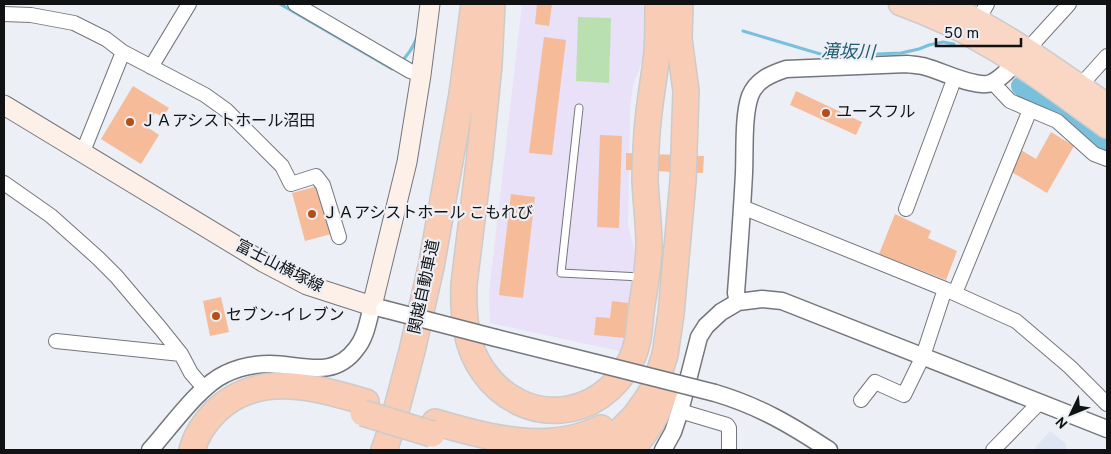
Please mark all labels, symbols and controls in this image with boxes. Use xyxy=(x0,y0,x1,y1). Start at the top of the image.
scale bar xyxy=(936,15,1021,47)
text: 50 m xyxy=(944,25,979,44)
water label: 滝坂川 xyxy=(821,41,877,66)
place label: ユースフル xyxy=(836,103,915,123)
marker: ユースフル xyxy=(820,107,832,119)
place label: ＪＡアシストホール沼田 xyxy=(140,112,315,132)
marker: ＪＡアシストホール沼田 xyxy=(124,116,136,128)
place label: ＪＡアシストホール こもれび xyxy=(322,204,533,224)
marker: ＪＡアシストホール こもれび xyxy=(306,208,318,220)
street label: 富士山横塚線 xyxy=(232,236,326,298)
street label: 関越自動車道 xyxy=(405,238,445,336)
place label: セブン-イレブン xyxy=(226,306,344,326)
marker: セブン-イレブン xyxy=(210,310,222,322)
north arrow xyxy=(1046,389,1096,439)
text: N xyxy=(1053,412,1072,431)

